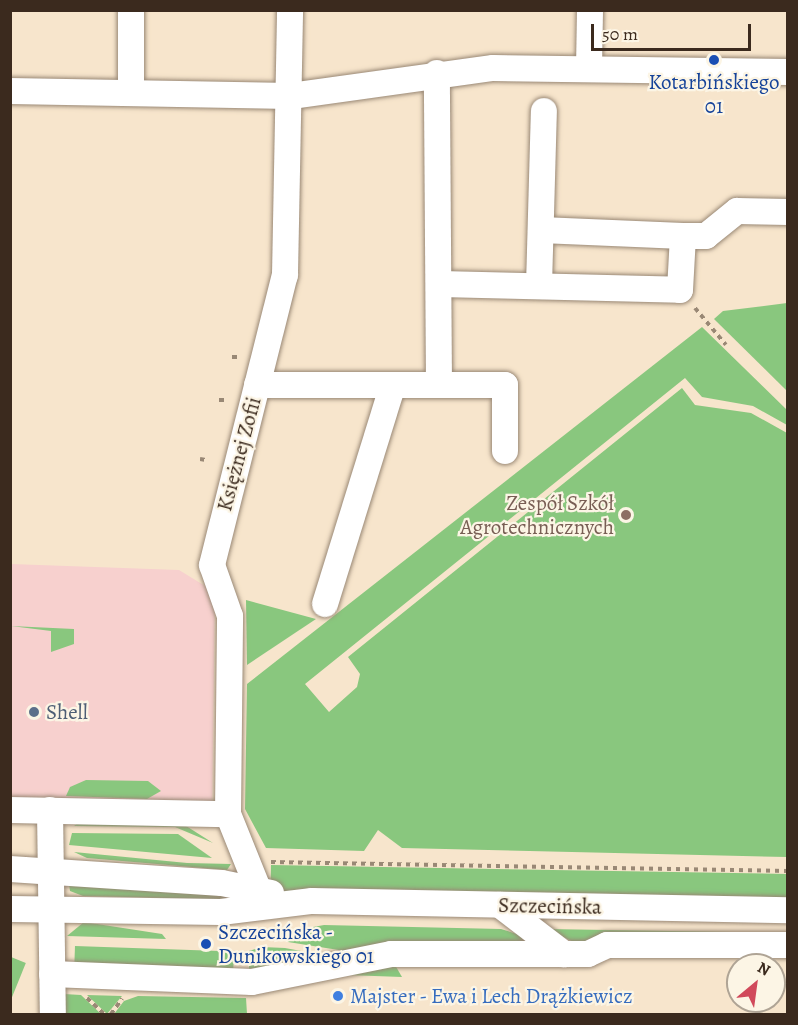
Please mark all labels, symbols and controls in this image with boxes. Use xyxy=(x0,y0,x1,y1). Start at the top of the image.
scale bar xyxy=(594,12,754,50)
text: 50 m xyxy=(602,22,638,46)
marker: Kotarbińskiego 01 xyxy=(707,53,721,67)
place label: Kotarbińskiego 01 xyxy=(648,69,780,119)
street label: Księżnej Zofii xyxy=(212,394,266,514)
place label: Zespół Szkół Agrotechnicznych xyxy=(460,490,614,540)
marker: Zespół Szkół Agrotechnicznych xyxy=(619,508,633,522)
place label: Shell xyxy=(46,699,88,725)
marker: Shell xyxy=(27,705,41,719)
street label: Szczecińska xyxy=(498,892,602,920)
place label: Szczecińska - Dunikowskiego 01 xyxy=(218,919,374,969)
marker: Szczecińska - Dunikowskiego 01 xyxy=(199,937,213,951)
north arrow xyxy=(726,953,786,1013)
text: N xyxy=(753,957,774,981)
place label: Majster - Ewa i Lech Drążkiewicz xyxy=(350,983,633,1009)
marker: Majster - Ewa i Lech Drążkiewicz xyxy=(331,989,345,1003)

